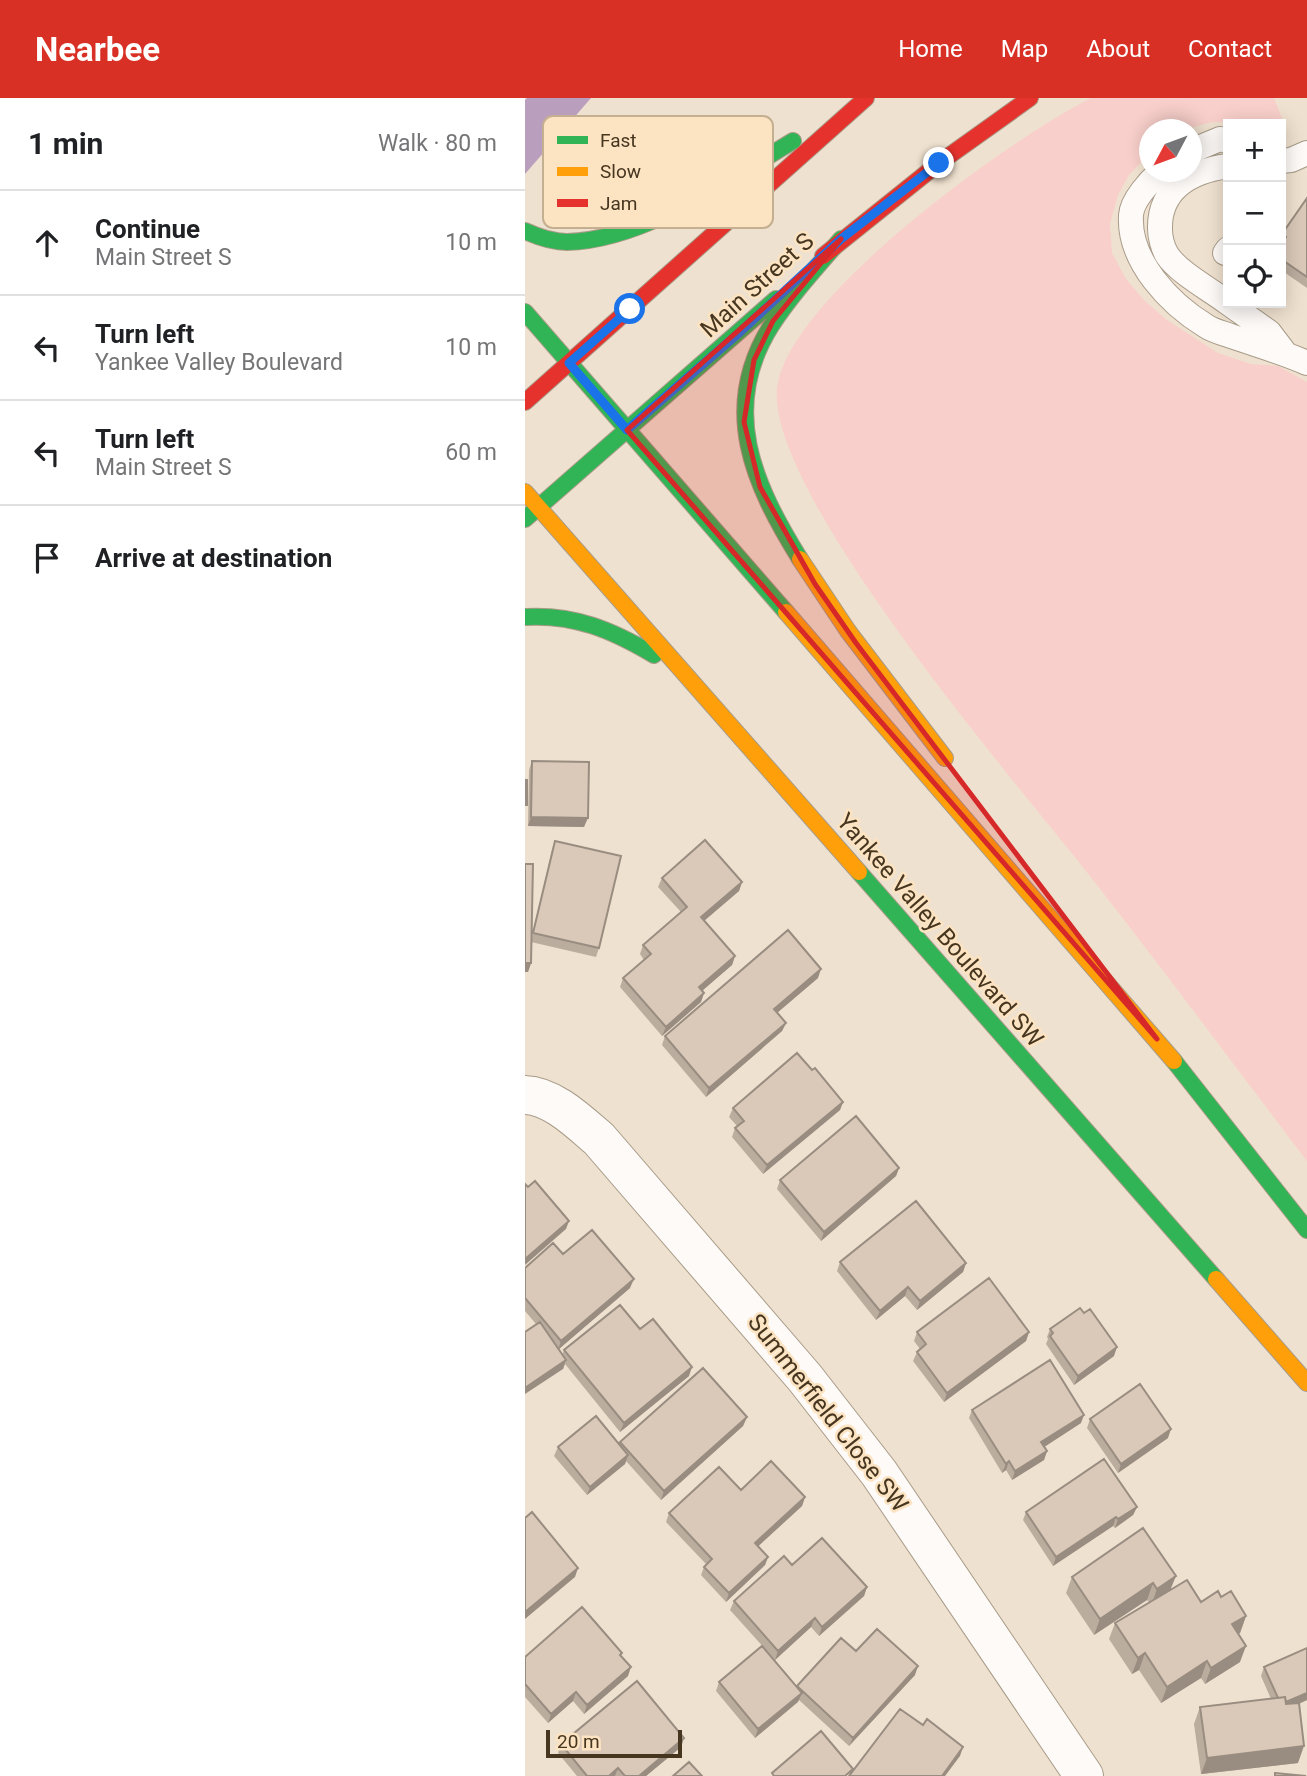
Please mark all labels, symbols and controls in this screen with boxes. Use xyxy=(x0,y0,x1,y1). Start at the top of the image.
text: Nearbee xyxy=(35,30,160,69)
text: Home xyxy=(898,35,963,63)
text: Map xyxy=(1001,35,1048,63)
text: About xyxy=(1086,35,1150,63)
text: Contact xyxy=(1188,35,1272,63)
legend xyxy=(543,116,773,228)
north arrow xyxy=(1139,119,1202,182)
map controls xyxy=(1223,119,1286,308)
button: + xyxy=(1223,119,1286,182)
text: 1 min xyxy=(28,126,103,161)
text: Fast xyxy=(600,129,637,152)
text: Walk · 80 m xyxy=(378,130,497,157)
route end xyxy=(923,147,954,178)
text: Slow xyxy=(600,160,641,183)
button: − xyxy=(1223,182,1286,245)
text: Jam xyxy=(600,192,637,215)
text: Continue xyxy=(95,214,200,244)
icon: ahead xyxy=(28,224,66,262)
street label: Main Street S xyxy=(695,227,819,343)
text: 10 m xyxy=(445,229,497,256)
text: Main Street S xyxy=(95,244,232,271)
button: locate xyxy=(1223,245,1286,308)
route start xyxy=(614,293,645,324)
text: Turn left xyxy=(95,319,194,349)
icon: left xyxy=(28,329,66,367)
text: 10 m xyxy=(445,334,497,361)
text: Yankee Valley Boulevard xyxy=(95,349,343,376)
text: Turn left xyxy=(95,424,194,454)
icon: left xyxy=(28,434,66,472)
text: 60 m xyxy=(445,439,497,466)
text: Main Street S xyxy=(95,454,232,481)
icon: arrive xyxy=(28,539,66,577)
text: Arrive at destination xyxy=(95,543,332,573)
street label: Yankee Valley Boulevard SW xyxy=(831,808,1049,1052)
street label: Summerfield Close SW xyxy=(742,1308,914,1518)
scale bar xyxy=(546,1727,683,1759)
text: 20 m xyxy=(557,1730,600,1753)

